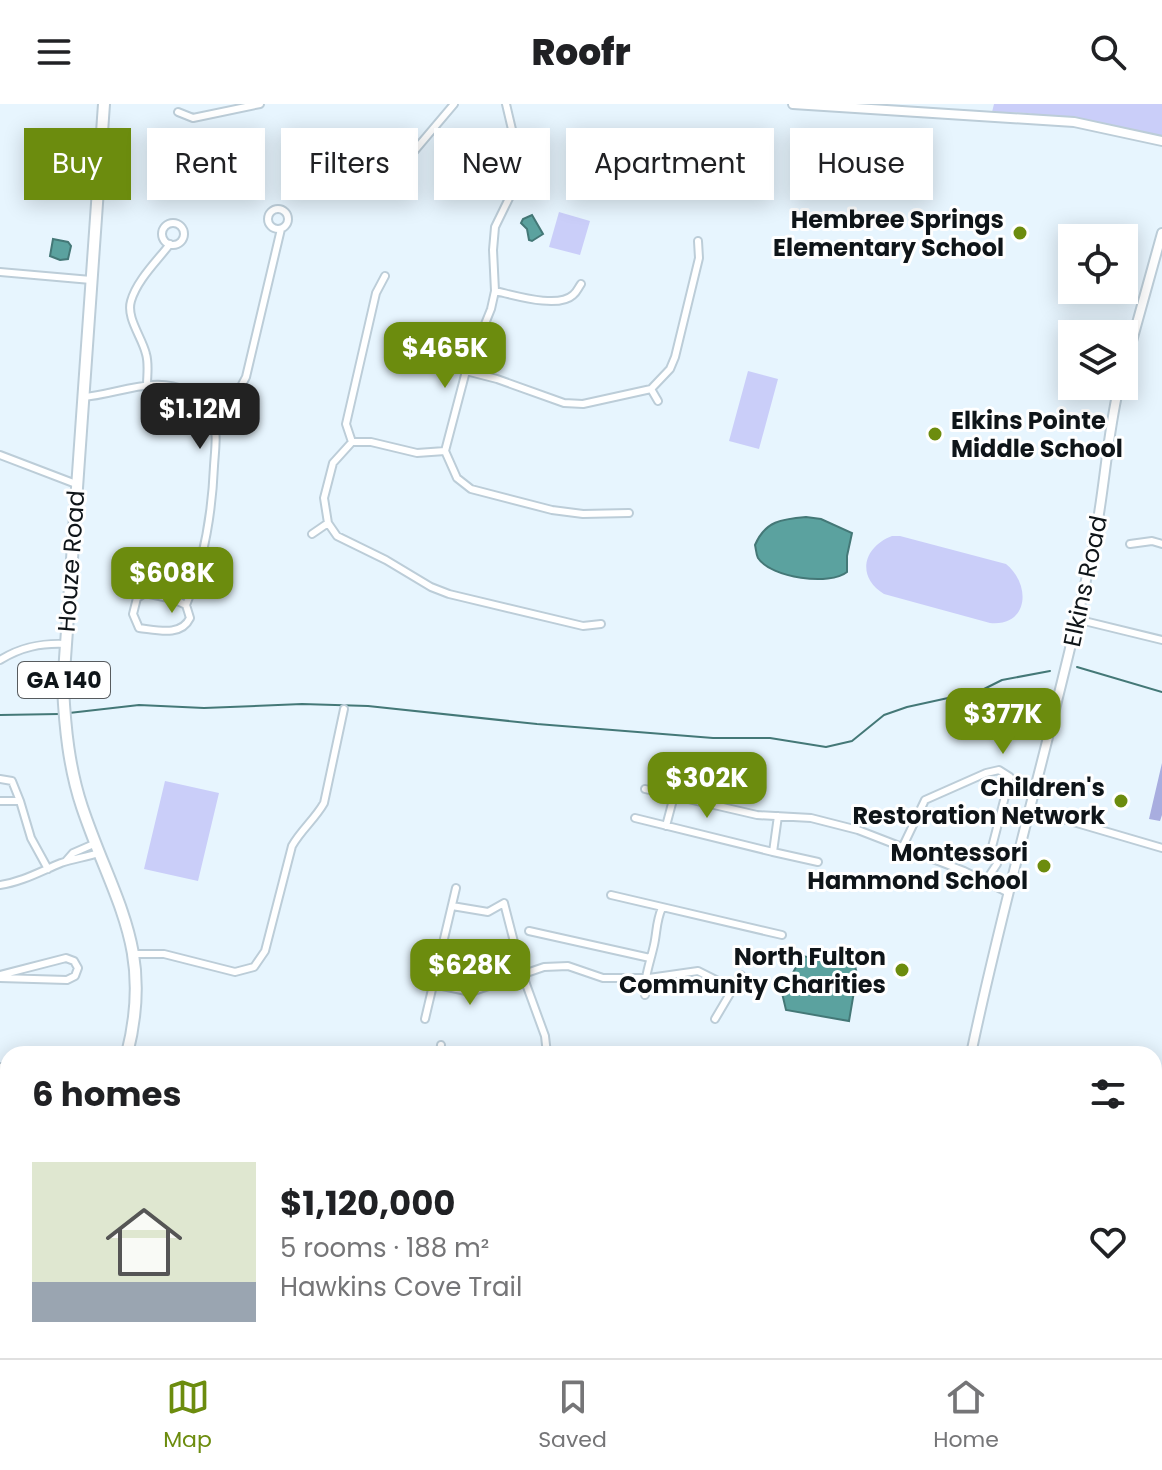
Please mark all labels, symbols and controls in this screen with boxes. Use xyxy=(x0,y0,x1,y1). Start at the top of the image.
text: Roofr xyxy=(531,27,631,78)
icon: menu xyxy=(32,30,76,74)
icon: search xyxy=(1086,30,1130,74)
chip: Buy xyxy=(24,128,131,200)
chip: Rent xyxy=(147,128,265,200)
chip: Filters xyxy=(281,128,418,200)
chip: New xyxy=(434,128,550,200)
chip: Apartment xyxy=(566,128,774,200)
chip: House xyxy=(790,128,933,200)
place label: Hembree Springs Elementary School xyxy=(773,203,1004,264)
marker: Hembree Springs Elementary School xyxy=(1011,224,1029,242)
map controls xyxy=(1058,224,1138,400)
button: locate xyxy=(1058,224,1138,304)
button: layers xyxy=(1058,320,1138,400)
pin: $465K xyxy=(389,322,501,390)
text: $465K xyxy=(402,330,488,366)
pin: $1.12M xyxy=(135,383,265,451)
text: $1.12M xyxy=(159,391,241,427)
place label: Elkins Pointe Middle School xyxy=(951,404,1123,465)
marker: Elkins Pointe Middle School xyxy=(926,425,944,443)
street label: Houze Road xyxy=(50,489,92,633)
street label: Elkins Road xyxy=(1055,512,1115,650)
pin: $608K xyxy=(116,547,228,615)
text: $608K xyxy=(129,555,215,591)
road number: GA 140 xyxy=(18,662,110,698)
pin: $377K xyxy=(947,688,1059,756)
text: $377K xyxy=(964,696,1042,732)
pin: $302K xyxy=(651,752,763,820)
text: $302K xyxy=(666,760,748,796)
place label: Children's Restoration Network xyxy=(852,771,1105,832)
marker: Children's Restoration Network xyxy=(1112,792,1130,810)
place label: Montessori Hammond School xyxy=(807,836,1028,897)
marker: Montessori Hammond School xyxy=(1035,857,1053,875)
pin: $628K xyxy=(414,939,526,1007)
place label: North Fulton Community Charities xyxy=(619,940,886,1001)
text: $628K xyxy=(428,947,512,983)
marker: North Fulton Community Charities xyxy=(893,961,911,979)
text: 6 homes xyxy=(32,1070,181,1118)
icon: filters xyxy=(1086,1072,1130,1116)
text: $1,120,000 xyxy=(280,1179,456,1227)
icon: home xyxy=(96,1194,192,1290)
icon: heart xyxy=(1086,1220,1130,1264)
text: 5 rooms · 188 m² xyxy=(280,1230,489,1266)
text: Hawkins Cove Trail xyxy=(280,1269,522,1305)
tab: Map xyxy=(163,1375,212,1456)
tab: Saved xyxy=(538,1375,607,1456)
tab: Home xyxy=(933,1375,999,1456)

